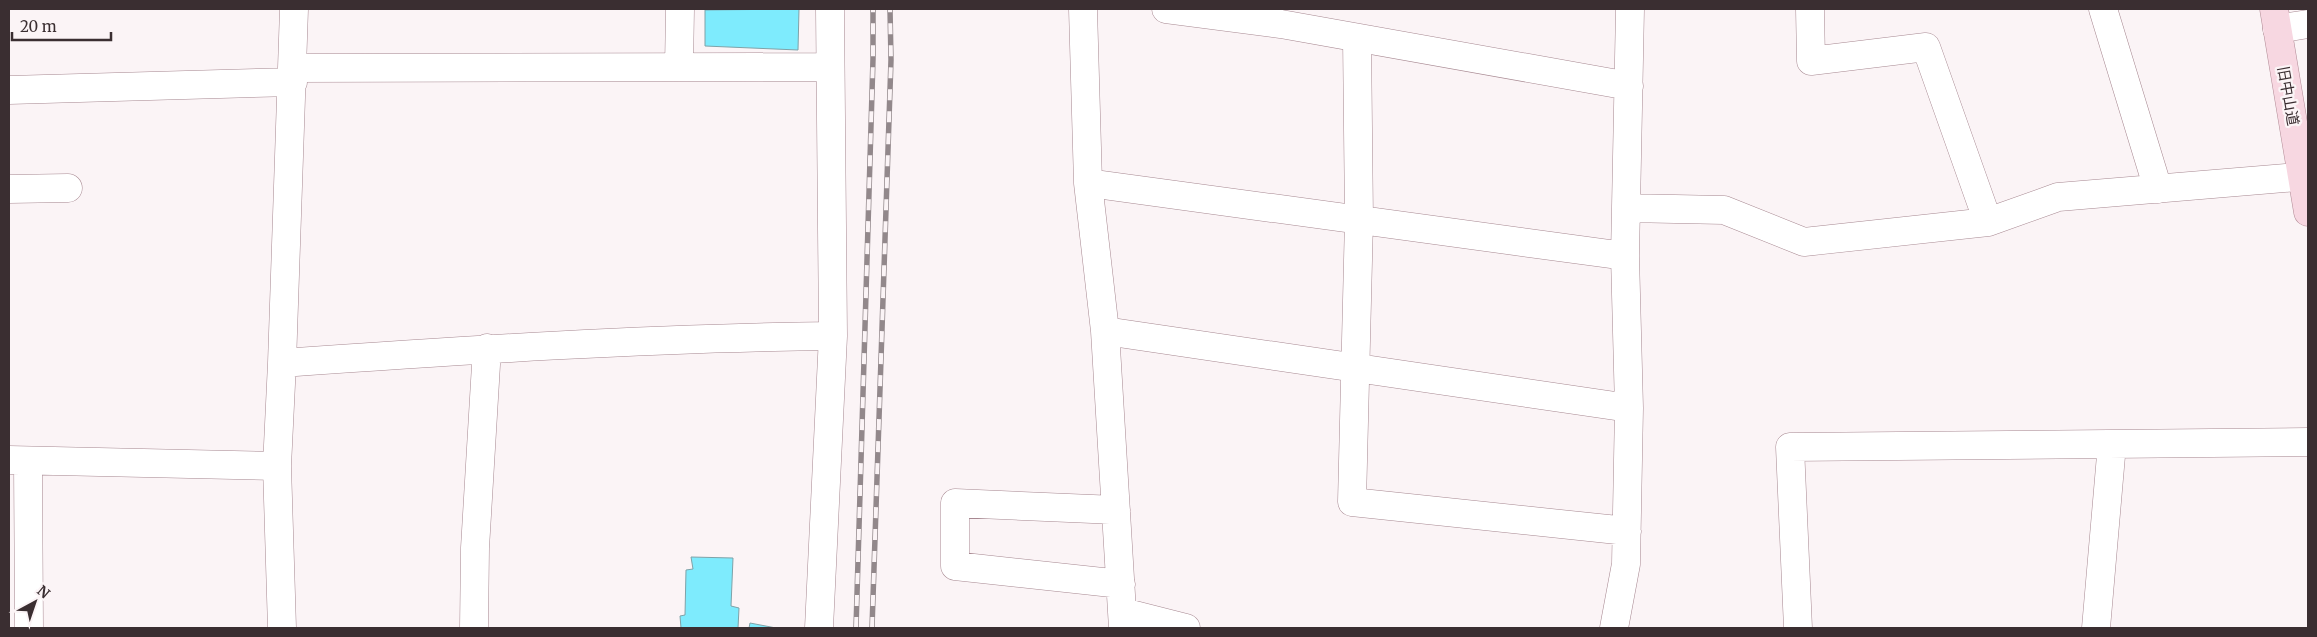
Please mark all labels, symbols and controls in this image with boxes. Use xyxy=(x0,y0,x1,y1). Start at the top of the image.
scale bar xyxy=(12,10,111,42)
text: 20 m xyxy=(20,17,57,36)
street label: 旧中山道 xyxy=(2274,65,2303,127)
north arrow xyxy=(10,577,60,627)
text: N xyxy=(33,582,53,602)

